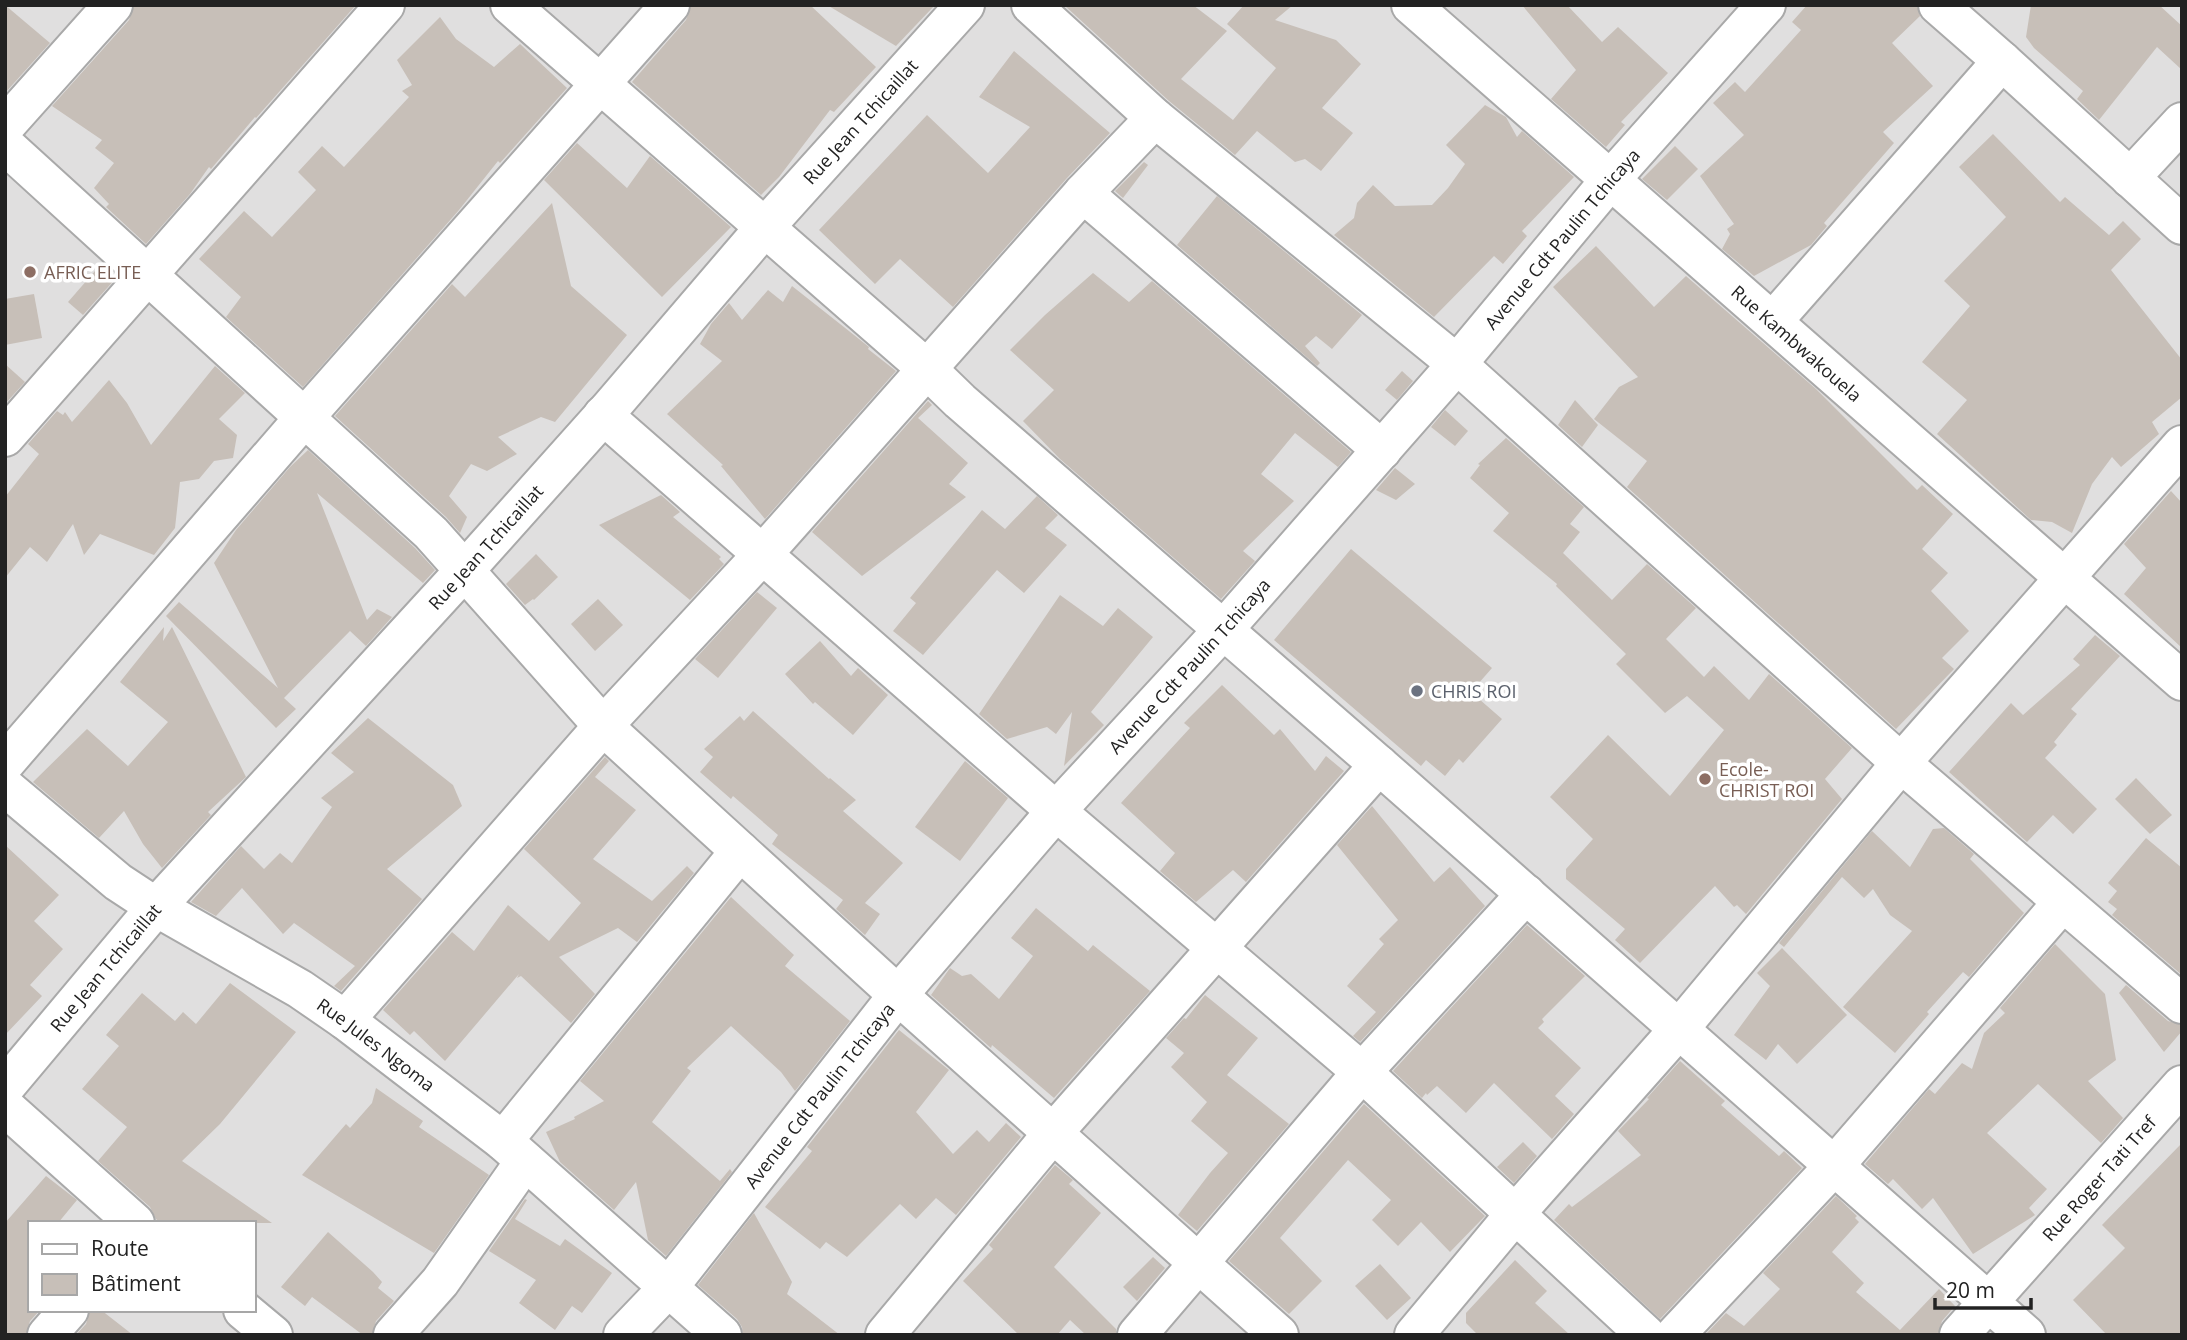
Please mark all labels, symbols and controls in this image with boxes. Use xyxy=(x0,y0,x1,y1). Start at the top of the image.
street label: Rue Jean Tchicaillat xyxy=(797,54,923,189)
street label: Avenue Cdt Paulin Tchicaya xyxy=(1479,143,1645,334)
place label: AFRIC ELITE xyxy=(44,260,141,284)
marker: AFRIC ELITE xyxy=(22,264,38,280)
street label: Rue Kambwakouela xyxy=(1727,280,1867,407)
street label: Rue Jean Tchicaillat xyxy=(423,479,548,615)
street label: Avenue Cdt Paulin Tchicaya xyxy=(1103,573,1275,759)
place label: CHRIS ROI xyxy=(1431,679,1516,703)
marker: CHRIS ROI xyxy=(1409,683,1425,699)
place label: Ecole- CHRIST ROI xyxy=(1719,757,1814,802)
marker: Ecole- CHRIST ROI xyxy=(1697,771,1713,787)
street label: Rue Jean Tchicaillat xyxy=(44,898,166,1037)
street label: Rue Jules Ngoma xyxy=(312,992,440,1097)
street label: Avenue Cdt Paulin Tchicaya xyxy=(739,998,900,1193)
street label: Rue Roger Tati Tref xyxy=(2037,1110,2162,1246)
legend xyxy=(28,1221,256,1312)
text: Route xyxy=(91,1234,149,1262)
scale bar xyxy=(1935,1266,2031,1310)
text: Bâtiment xyxy=(91,1269,181,1297)
text: 20 m xyxy=(1946,1276,1995,1304)

